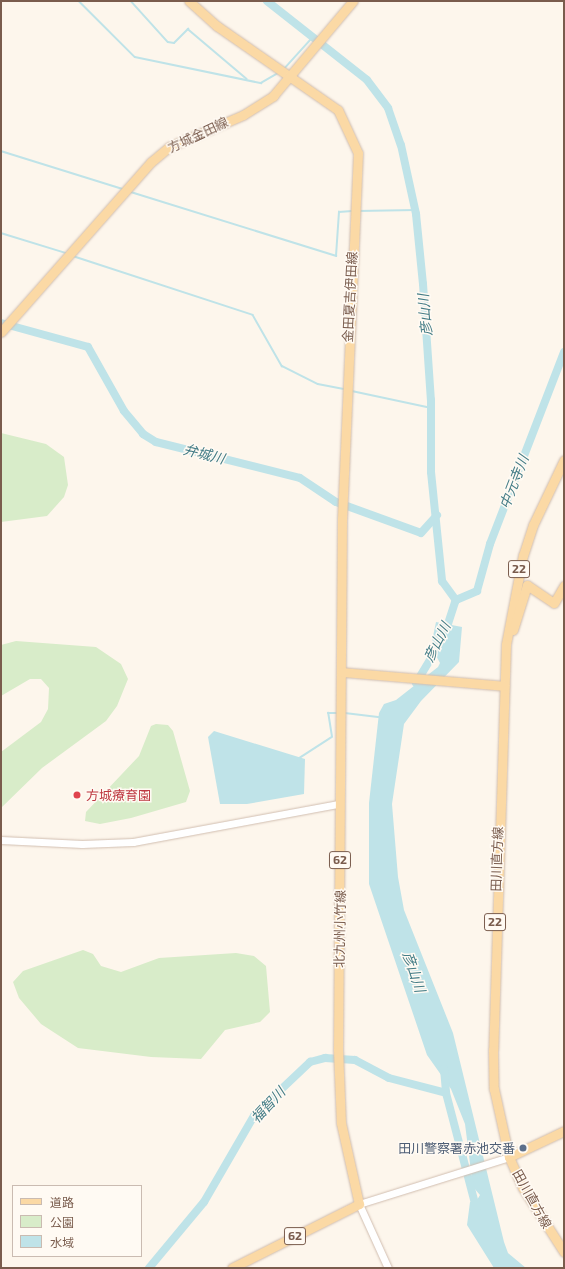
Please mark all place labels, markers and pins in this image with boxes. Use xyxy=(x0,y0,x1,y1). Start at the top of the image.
place label: 方城療育園 xyxy=(86,787,151,803)
marker: 方城療育園 xyxy=(71,789,83,801)
place label: 田川警察署赤池交番 xyxy=(398,1140,515,1156)
marker: 田川警察署赤池交番 xyxy=(518,1143,528,1153)

